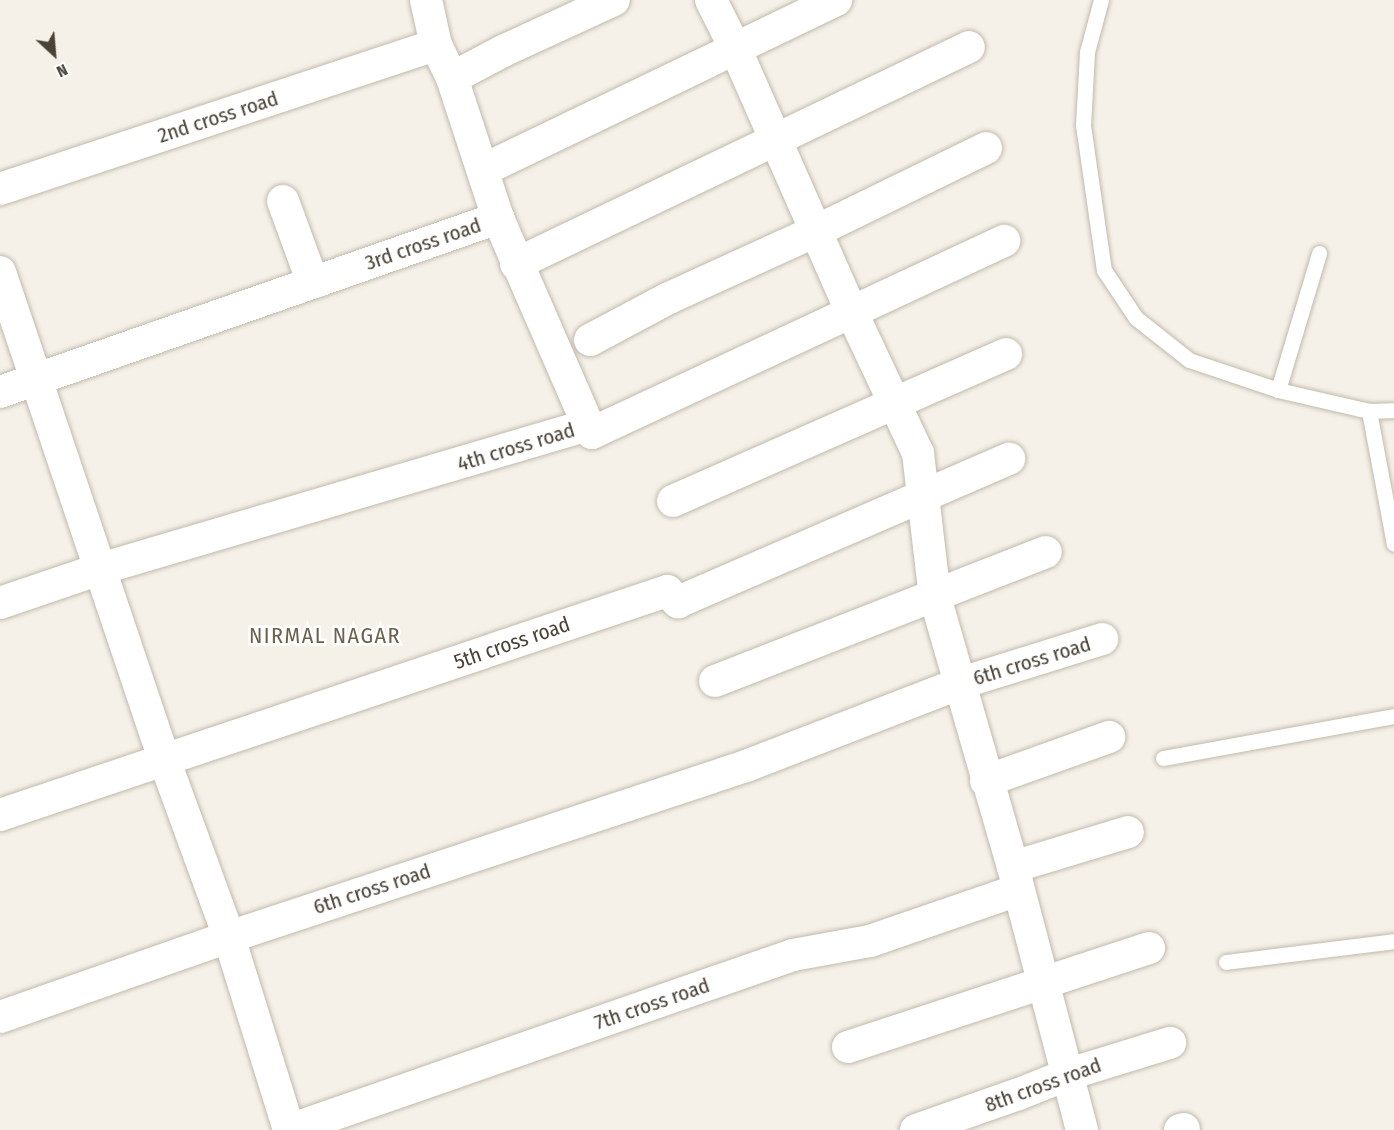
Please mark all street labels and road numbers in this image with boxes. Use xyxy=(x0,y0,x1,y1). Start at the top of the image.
street label: 2nd cross road xyxy=(155,86,281,148)
street label: 3rd cross road xyxy=(362,212,484,276)
street label: 4th cross road xyxy=(454,417,578,477)
street label: 5th cross road xyxy=(451,611,573,675)
street label: 6th cross road xyxy=(970,631,1094,691)
street label: 6th cross road xyxy=(310,858,434,920)
street label: 7th cross road xyxy=(591,973,713,1035)
street label: 8th cross road xyxy=(981,1052,1105,1118)

